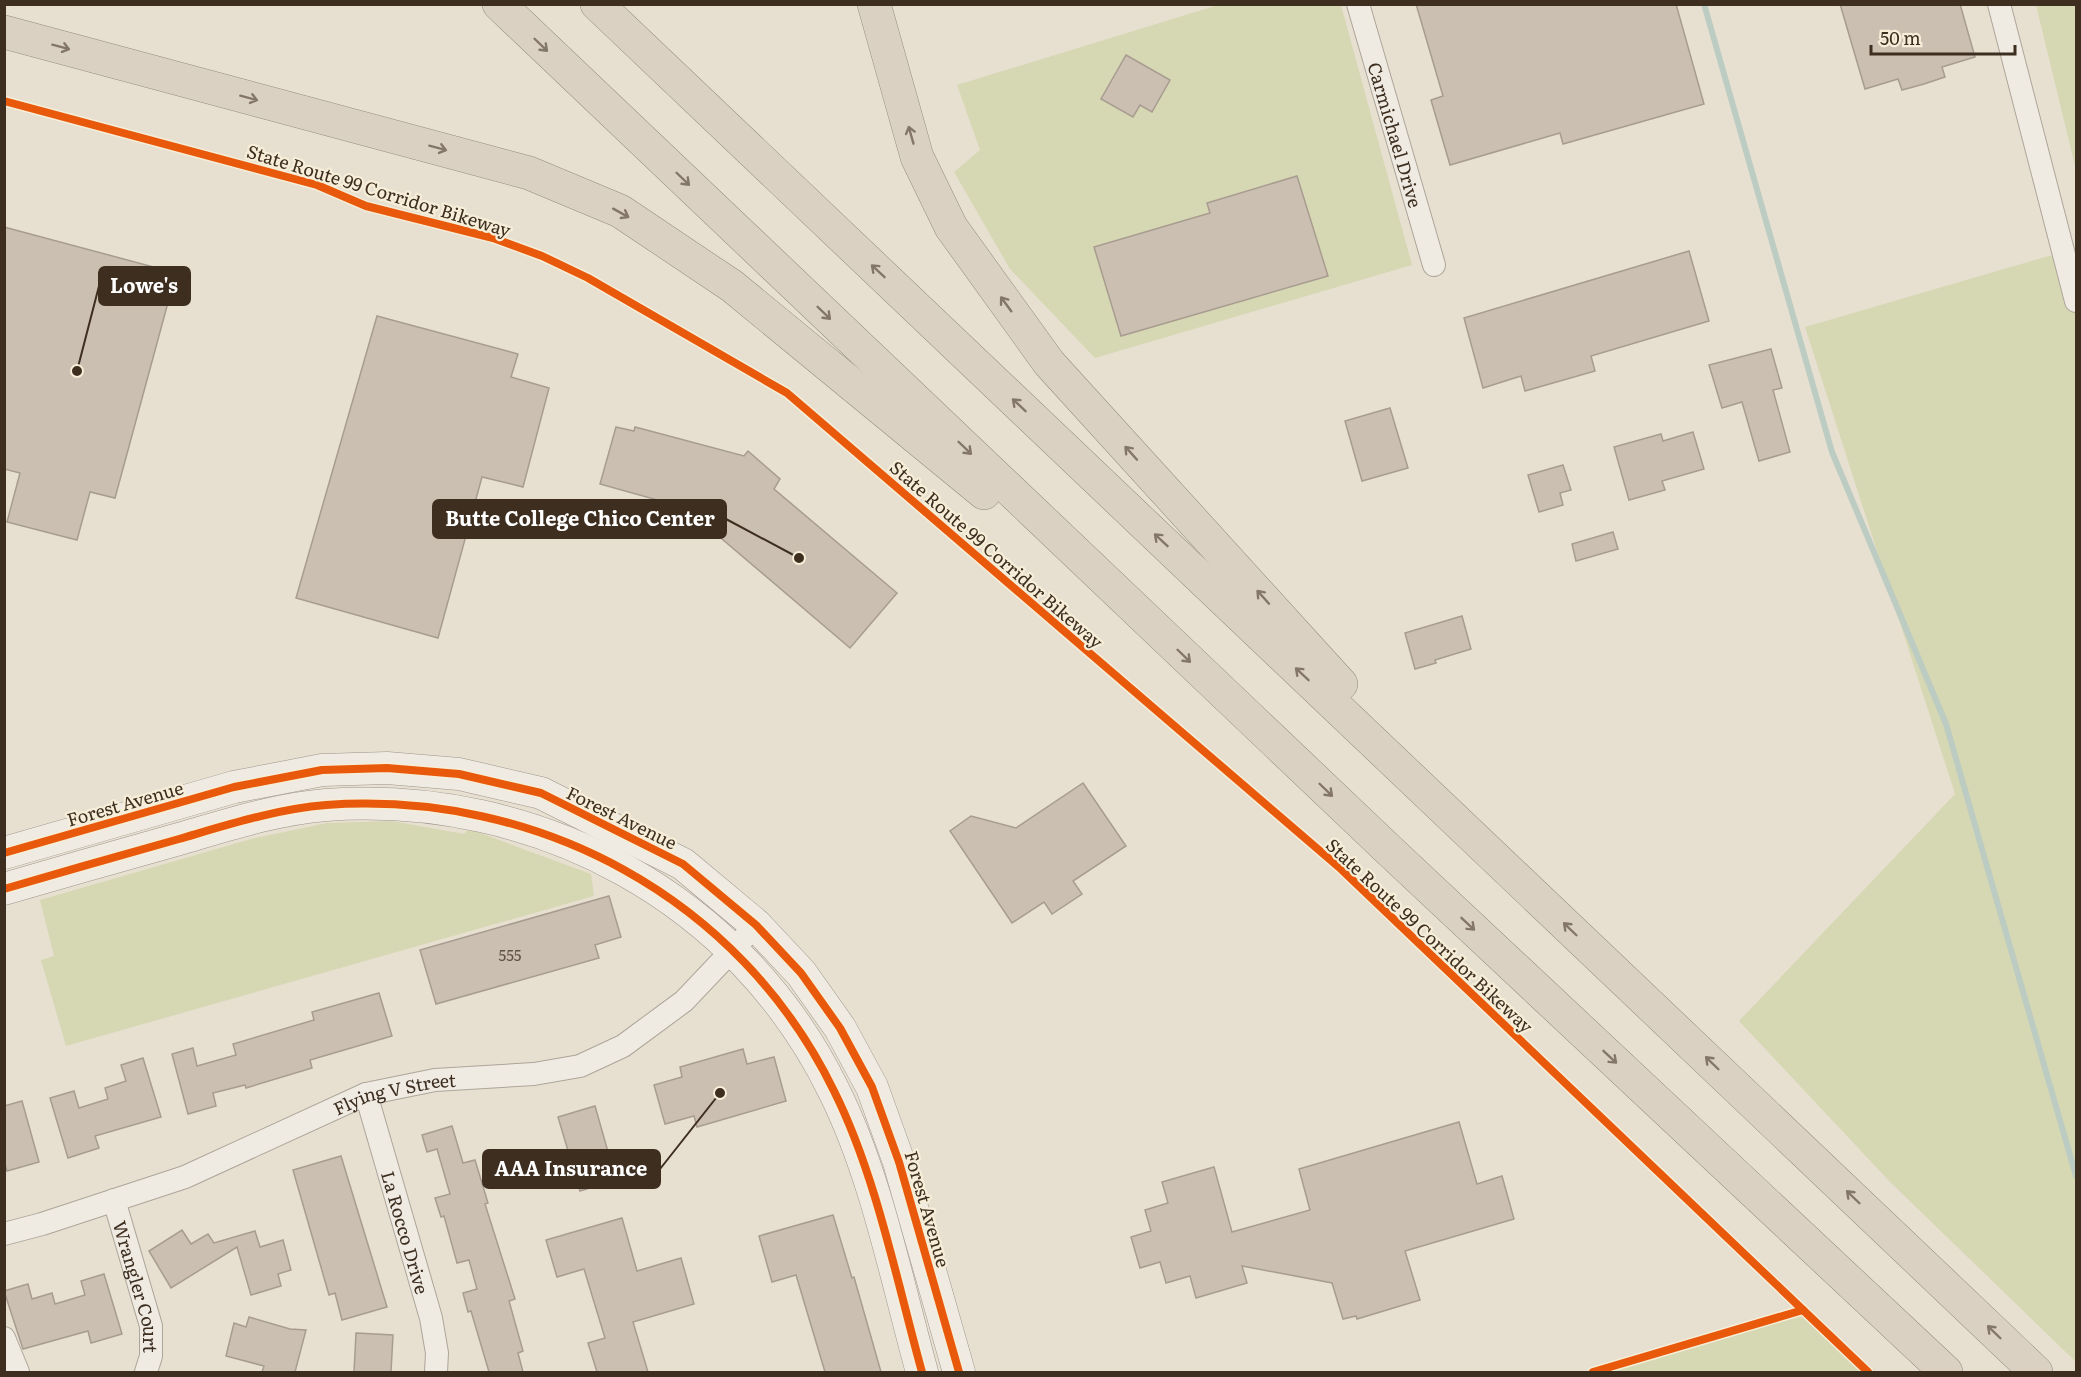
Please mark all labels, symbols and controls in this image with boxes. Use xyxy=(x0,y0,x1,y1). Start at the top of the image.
scale bar xyxy=(1871,18,2015,56)
text: 50 m xyxy=(1880,24,1921,51)
one-way arrow xyxy=(534,38,549,52)
one-way arrow xyxy=(51,42,70,54)
street label: Carmichael Drive xyxy=(1362,59,1430,211)
one-way arrow xyxy=(240,92,259,104)
one-way arrow xyxy=(905,126,916,145)
street label: State Route 99 Corridor Bikeway xyxy=(244,137,515,243)
one-way arrow xyxy=(428,143,447,154)
one-way arrow xyxy=(675,172,690,186)
one-way arrow xyxy=(612,207,629,219)
one-way arrow xyxy=(870,264,885,278)
callout: Lowe's xyxy=(99,267,190,305)
text: Lowe's xyxy=(110,269,178,299)
one-way arrow xyxy=(1000,296,1012,312)
one-way arrow xyxy=(816,306,831,320)
one-way arrow xyxy=(1012,398,1027,413)
one-way arrow xyxy=(958,440,973,455)
one-way arrow xyxy=(1124,446,1138,461)
street label: State Route 99 Corridor Bikeway xyxy=(884,454,1110,655)
callout: Butte College Chico Center xyxy=(433,500,726,538)
text: Butte College Chico Center xyxy=(445,502,715,532)
one-way arrow xyxy=(1153,532,1168,547)
one-way arrow xyxy=(1256,590,1270,605)
one-way arrow xyxy=(1177,648,1192,663)
one-way arrow xyxy=(1295,667,1310,681)
street label: Forest Avenue xyxy=(64,773,186,833)
street label: Forest Avenue xyxy=(562,779,682,855)
one-way arrow xyxy=(1318,783,1333,797)
street label: State Route 99 Corridor Bikeway xyxy=(1320,831,1540,1039)
one-way arrow xyxy=(1460,917,1475,931)
one-way arrow xyxy=(1563,921,1578,936)
house number: 555 xyxy=(499,943,522,966)
one-way arrow xyxy=(1602,1050,1617,1064)
one-way arrow xyxy=(1704,1056,1719,1070)
street label: Flying V Street xyxy=(328,1065,457,1121)
street label: Forest Avenue xyxy=(898,1148,958,1270)
callout: AAA Insurance xyxy=(483,1150,660,1188)
text: AAA Insurance xyxy=(495,1152,647,1182)
street label: La Rocco Drive xyxy=(375,1167,437,1297)
one-way arrow xyxy=(1845,1190,1860,1205)
street label: Wrangler Court xyxy=(107,1217,165,1353)
one-way arrow xyxy=(1986,1325,2001,1339)

